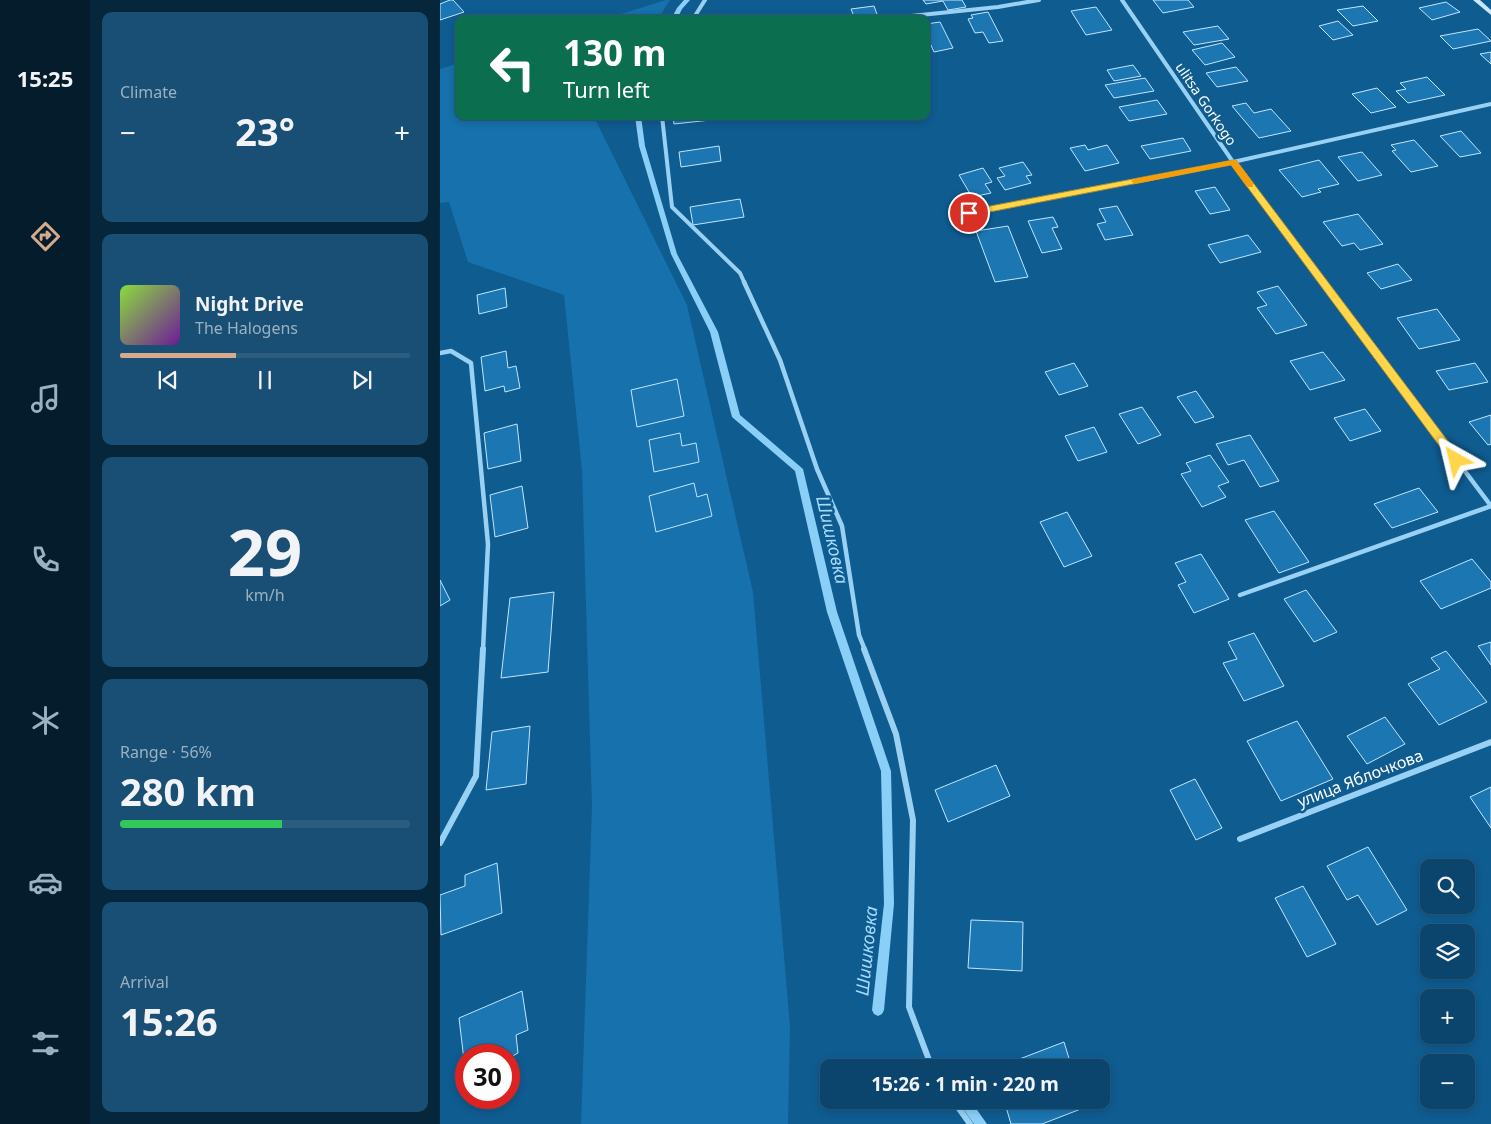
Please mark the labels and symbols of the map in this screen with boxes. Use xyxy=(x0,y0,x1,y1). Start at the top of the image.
street label: ulitsa Gorkogo xyxy=(1172,58,1241,149)
pin xyxy=(948,192,990,234)
position arrow xyxy=(1429,433,1481,485)
water label: Шишковка xyxy=(811,493,855,586)
street label: улица Яблочкова xyxy=(1294,744,1426,812)
water label: Шишковка xyxy=(849,905,883,997)
speed limit sign: 30 xyxy=(455,1044,520,1109)

